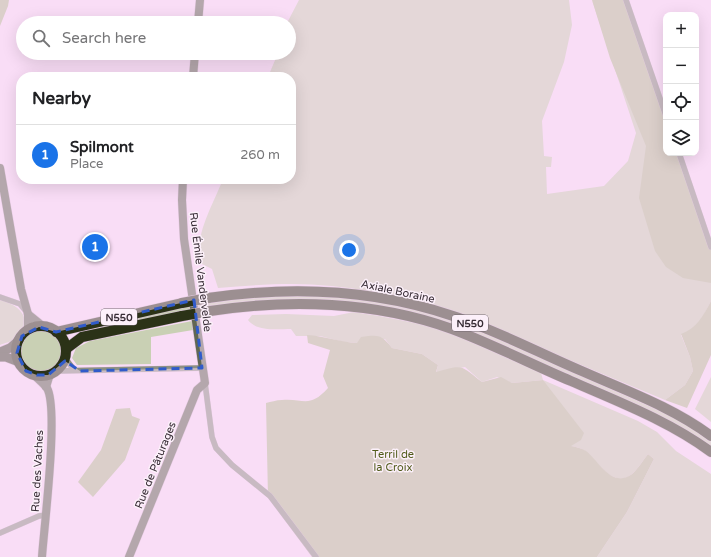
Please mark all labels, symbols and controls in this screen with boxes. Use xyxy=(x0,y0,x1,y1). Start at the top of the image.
map controls xyxy=(663,12,699,156)
button: + xyxy=(663,12,699,48)
search box xyxy=(16,16,296,60)
icon: search xyxy=(30,27,52,49)
text: Search here xyxy=(62,29,146,47)
button: − xyxy=(663,48,699,84)
button: locate xyxy=(663,84,699,120)
text: Nearby xyxy=(32,88,91,109)
button: layers xyxy=(663,120,699,156)
text: Spilmont xyxy=(70,138,134,156)
text: 1 xyxy=(41,147,49,163)
text: 260 m xyxy=(240,147,280,163)
text: Place xyxy=(70,156,103,172)
street label: Rue Émile Vandervelde xyxy=(187,211,215,333)
pin: 1 xyxy=(82,232,108,262)
your location xyxy=(339,240,359,260)
street label: Axiale Boraine xyxy=(360,277,436,306)
road number: N550 xyxy=(101,309,137,325)
road number: N550 xyxy=(452,315,488,331)
street label: Rue de Pâturages xyxy=(132,420,179,511)
street label: Rue des Vaches xyxy=(29,430,46,512)
park label: Terril de la Croix xyxy=(372,448,414,474)

